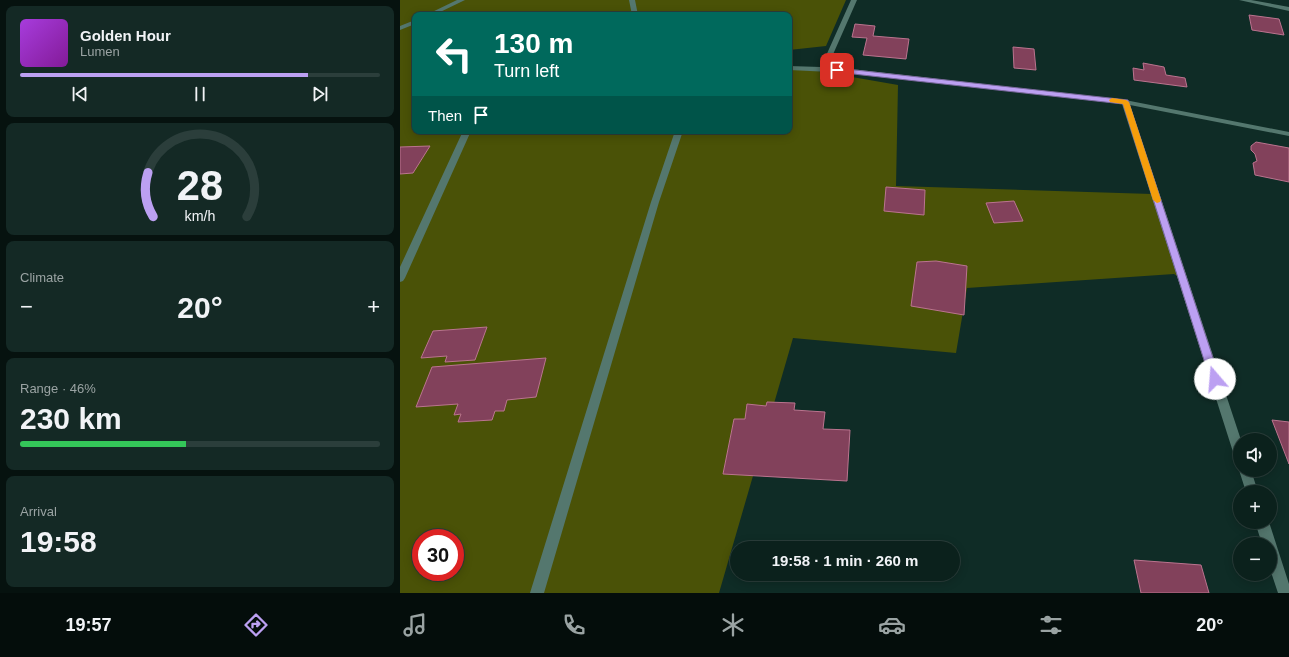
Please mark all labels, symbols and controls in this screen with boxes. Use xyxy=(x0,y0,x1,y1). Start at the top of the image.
text: Golden Hour xyxy=(80,27,171,44)
icon: left xyxy=(428,28,480,80)
text: 130 m xyxy=(494,28,573,59)
text: Lumen xyxy=(80,44,120,59)
pin xyxy=(820,53,854,87)
icon: arrive xyxy=(826,59,848,81)
text: Turn left xyxy=(494,61,559,81)
icon: previous xyxy=(69,83,91,105)
icon: pause xyxy=(189,83,211,105)
icon: next xyxy=(309,83,331,105)
icon: arrive xyxy=(470,104,492,126)
text: Then xyxy=(428,107,462,124)
text: 28 xyxy=(177,162,223,209)
text: km/h xyxy=(185,208,216,224)
text: Climate xyxy=(20,270,64,285)
text: 20° xyxy=(177,291,223,324)
text: − xyxy=(20,294,33,319)
text: + xyxy=(367,294,380,319)
position arrow xyxy=(1194,358,1236,400)
text: Range · 46% xyxy=(20,381,96,396)
text: 230 km xyxy=(20,402,122,435)
map controls xyxy=(1233,433,1277,581)
button: sound xyxy=(1233,433,1277,477)
button: + xyxy=(1233,485,1277,529)
text: Arrival xyxy=(20,504,57,519)
text: 19:58 xyxy=(20,525,97,558)
speed limit sign: 30 xyxy=(412,529,464,581)
button: − xyxy=(1233,537,1277,581)
text: 19:58 · 1 min · 260 m xyxy=(772,552,918,569)
icon: directions xyxy=(242,611,270,639)
icon: music xyxy=(401,611,429,639)
icon: phone xyxy=(560,611,588,639)
icon: climate xyxy=(719,611,747,639)
icon: car xyxy=(878,611,906,639)
icon: filters xyxy=(1037,611,1065,639)
text: 19:57 xyxy=(65,615,112,635)
text: 20° xyxy=(1196,615,1223,635)

